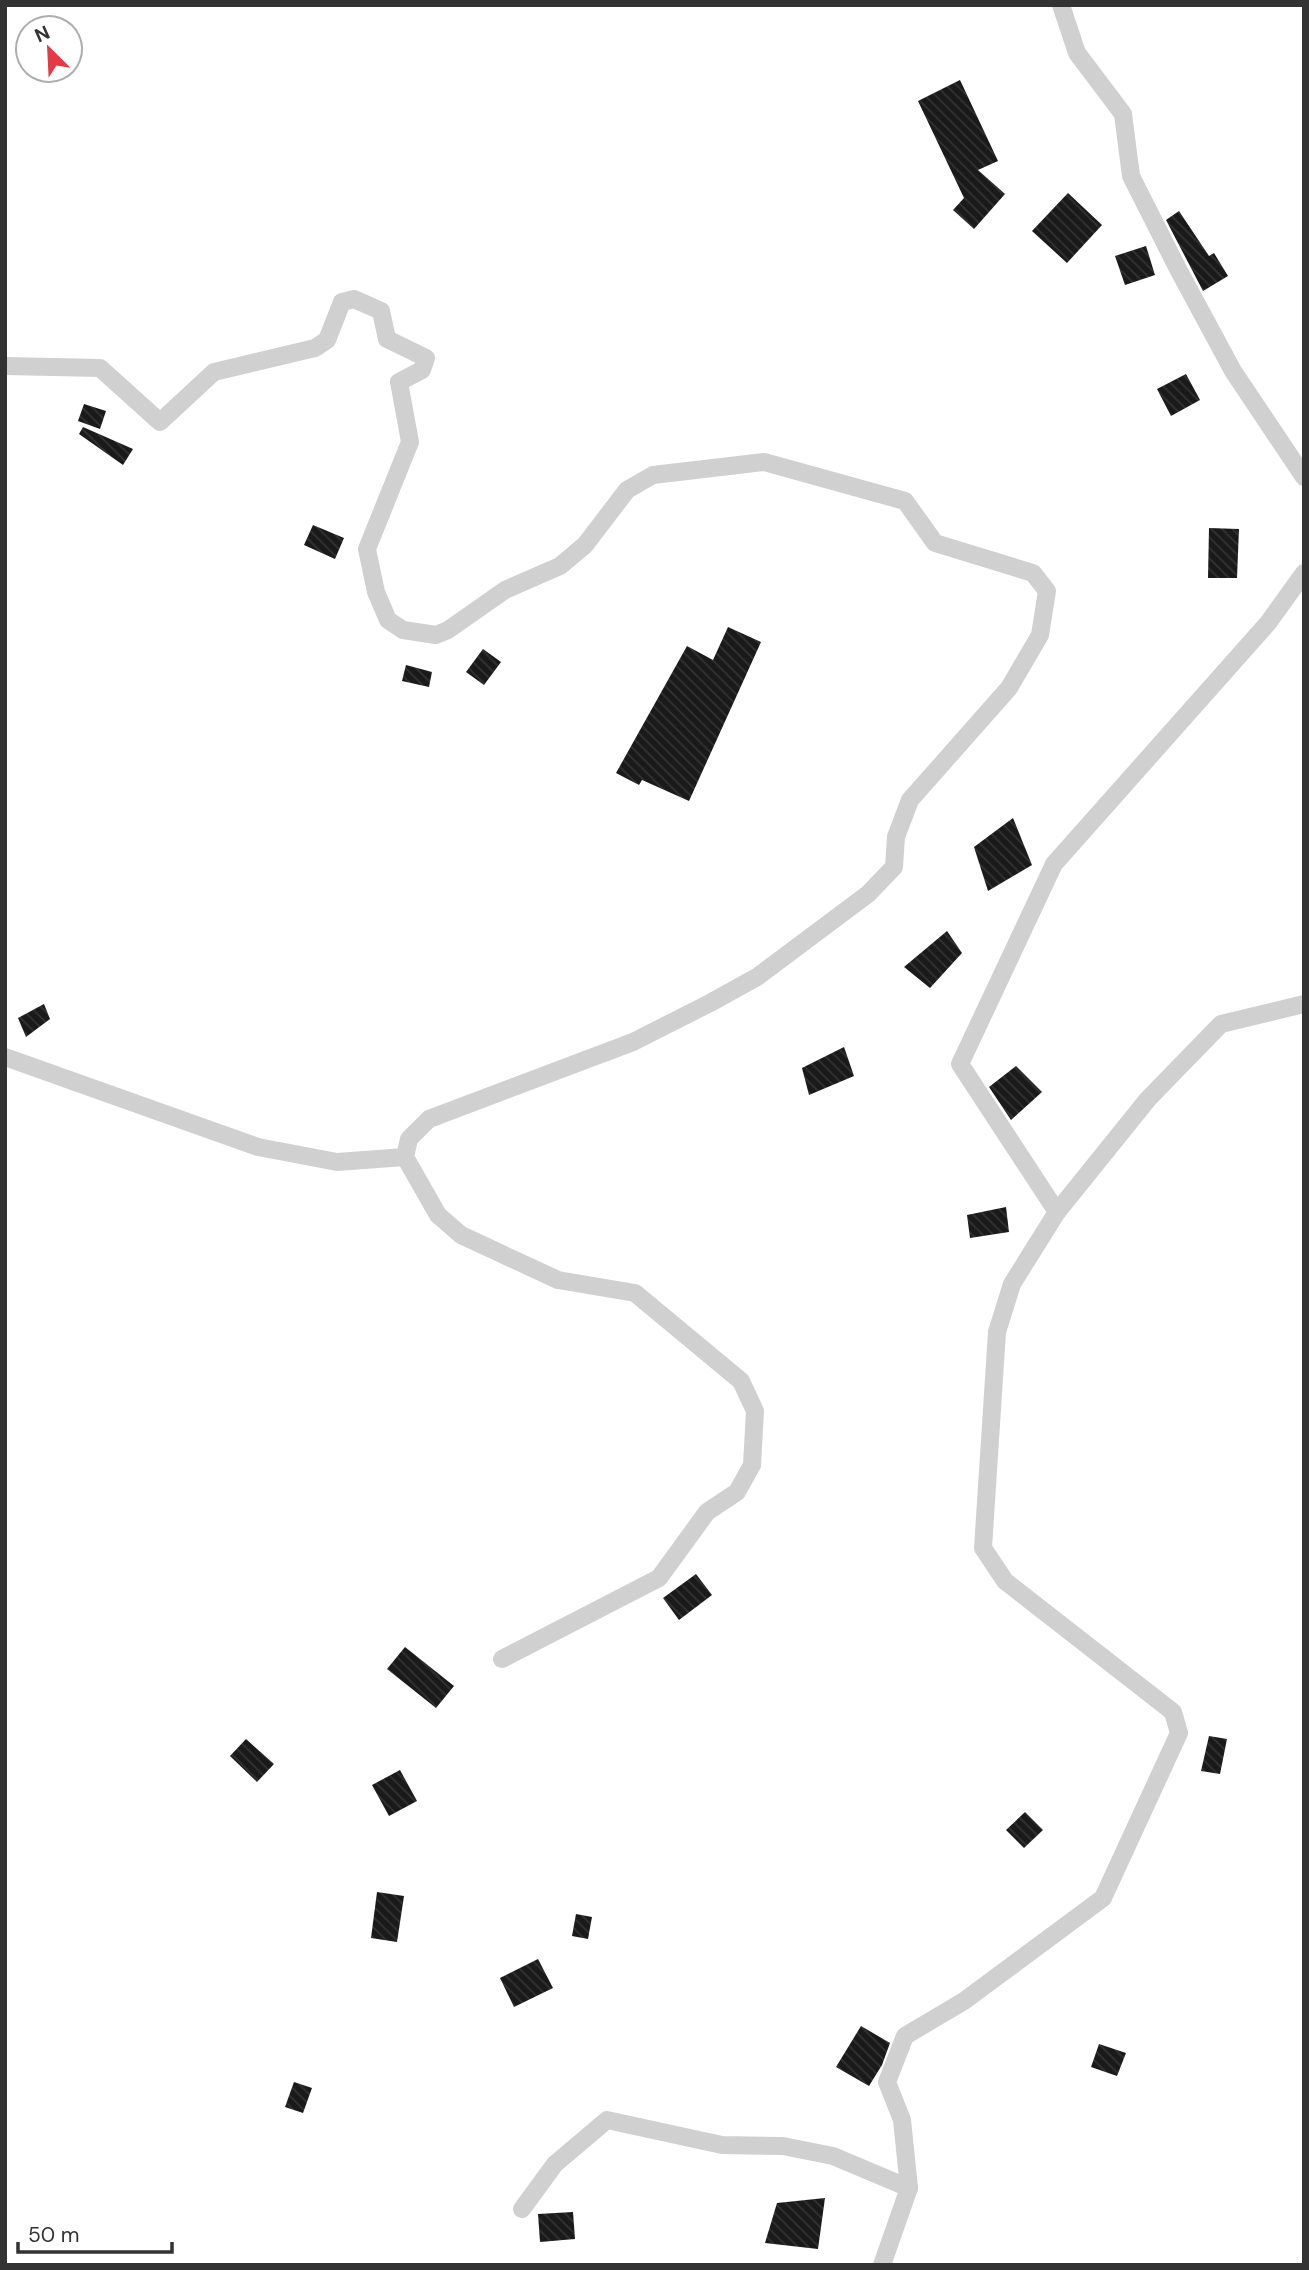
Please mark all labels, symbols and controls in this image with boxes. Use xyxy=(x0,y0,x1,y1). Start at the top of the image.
north arrow xyxy=(14,14,84,84)
text: N xyxy=(31,20,54,48)
scale bar xyxy=(18,2210,172,2254)
text: 50 m xyxy=(28,2221,79,2249)

